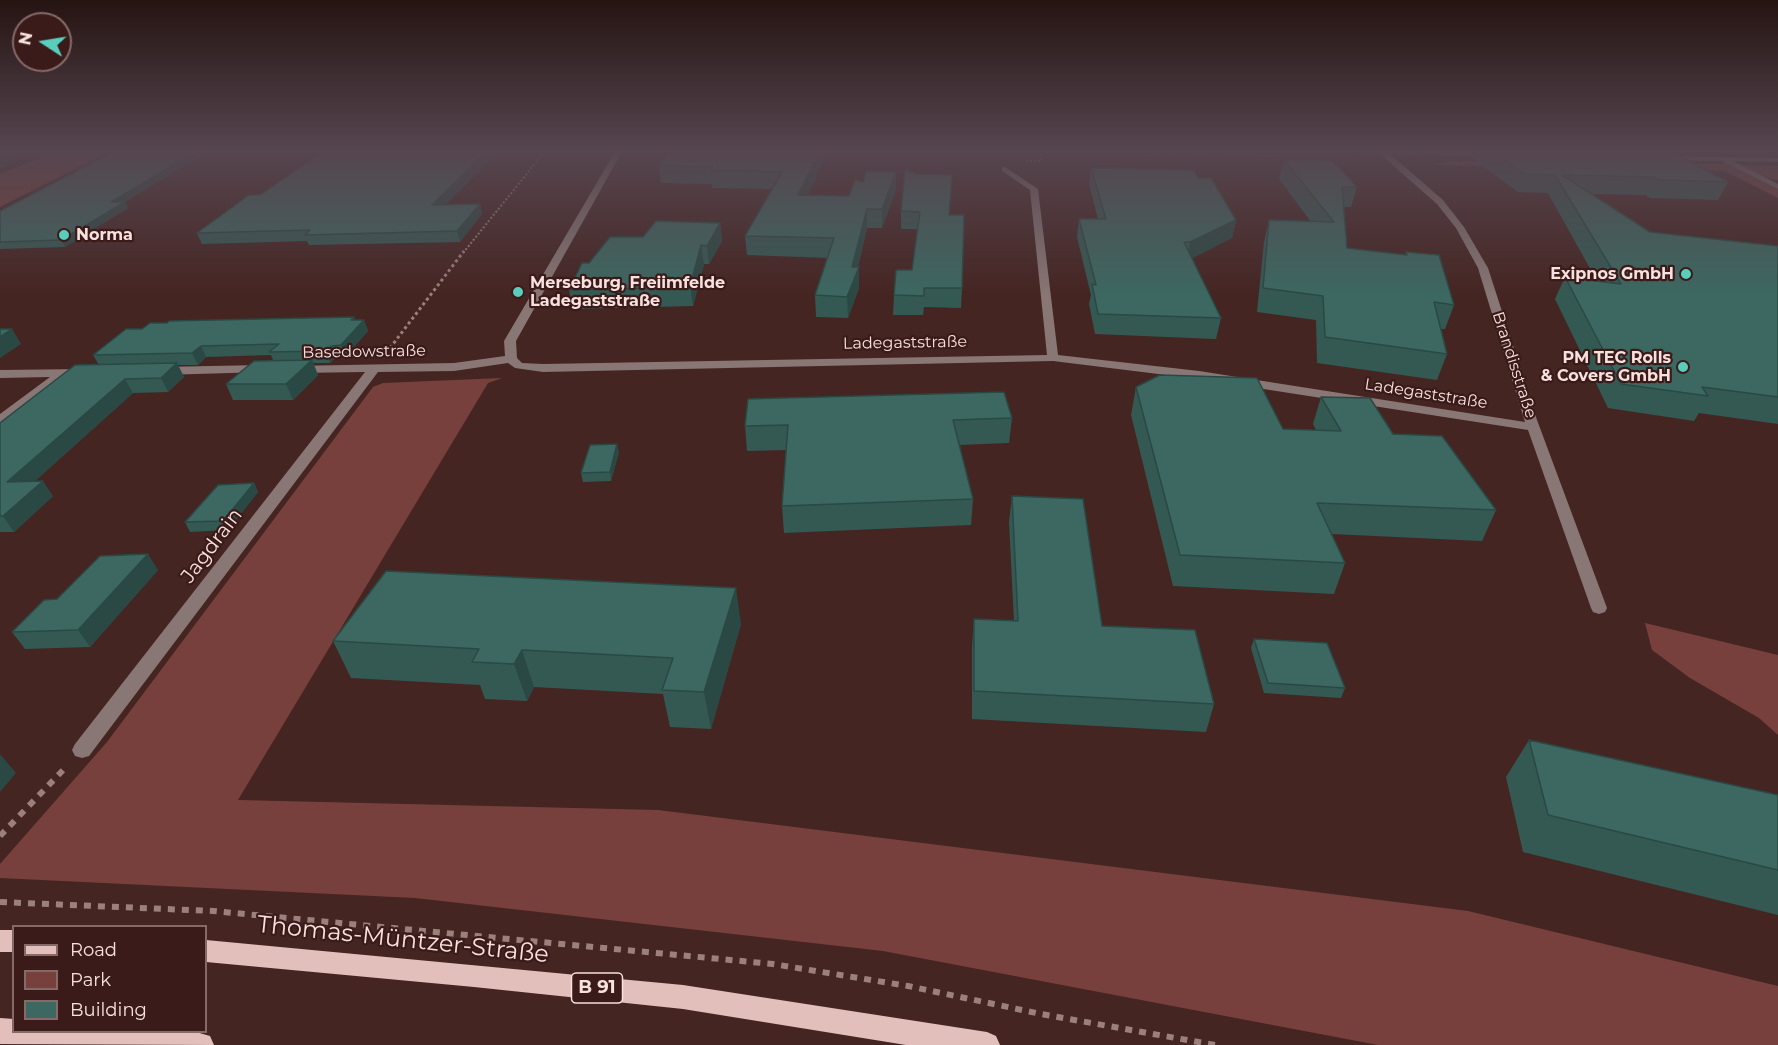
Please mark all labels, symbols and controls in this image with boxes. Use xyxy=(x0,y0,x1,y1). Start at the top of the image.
north arrow xyxy=(12,12,72,72)
text: N xyxy=(15,30,36,47)
place label: Norma xyxy=(76,225,133,245)
marker: Norma xyxy=(57,228,71,242)
place label: Exipnos GmbH xyxy=(1550,264,1674,284)
marker: Exipnos GmbH xyxy=(1679,267,1693,281)
place label: Merseburg, Freiimfelde Ladegaststraße xyxy=(530,273,725,311)
marker: Merseburg, Freiimfelde Ladegaststraße xyxy=(511,285,525,299)
street label: Brandisstraße xyxy=(1488,309,1540,421)
street label: Ladegaststraße xyxy=(843,332,967,354)
street label: Basedowstraße xyxy=(302,341,426,363)
place label: PM TEC Rolls & Covers GmbH xyxy=(1541,348,1671,386)
marker: PM TEC Rolls & Covers GmbH xyxy=(1676,360,1690,374)
street label: Ladegaststraße xyxy=(1363,375,1489,413)
street label: Jagdrain xyxy=(176,504,248,588)
street label: Thomas-Müntzer-Straße xyxy=(256,910,550,970)
legend xyxy=(12,925,207,1033)
text: Road xyxy=(70,939,117,961)
text: Park xyxy=(70,969,111,991)
road number: B 91 xyxy=(572,973,622,1003)
text: Building xyxy=(70,999,147,1021)

